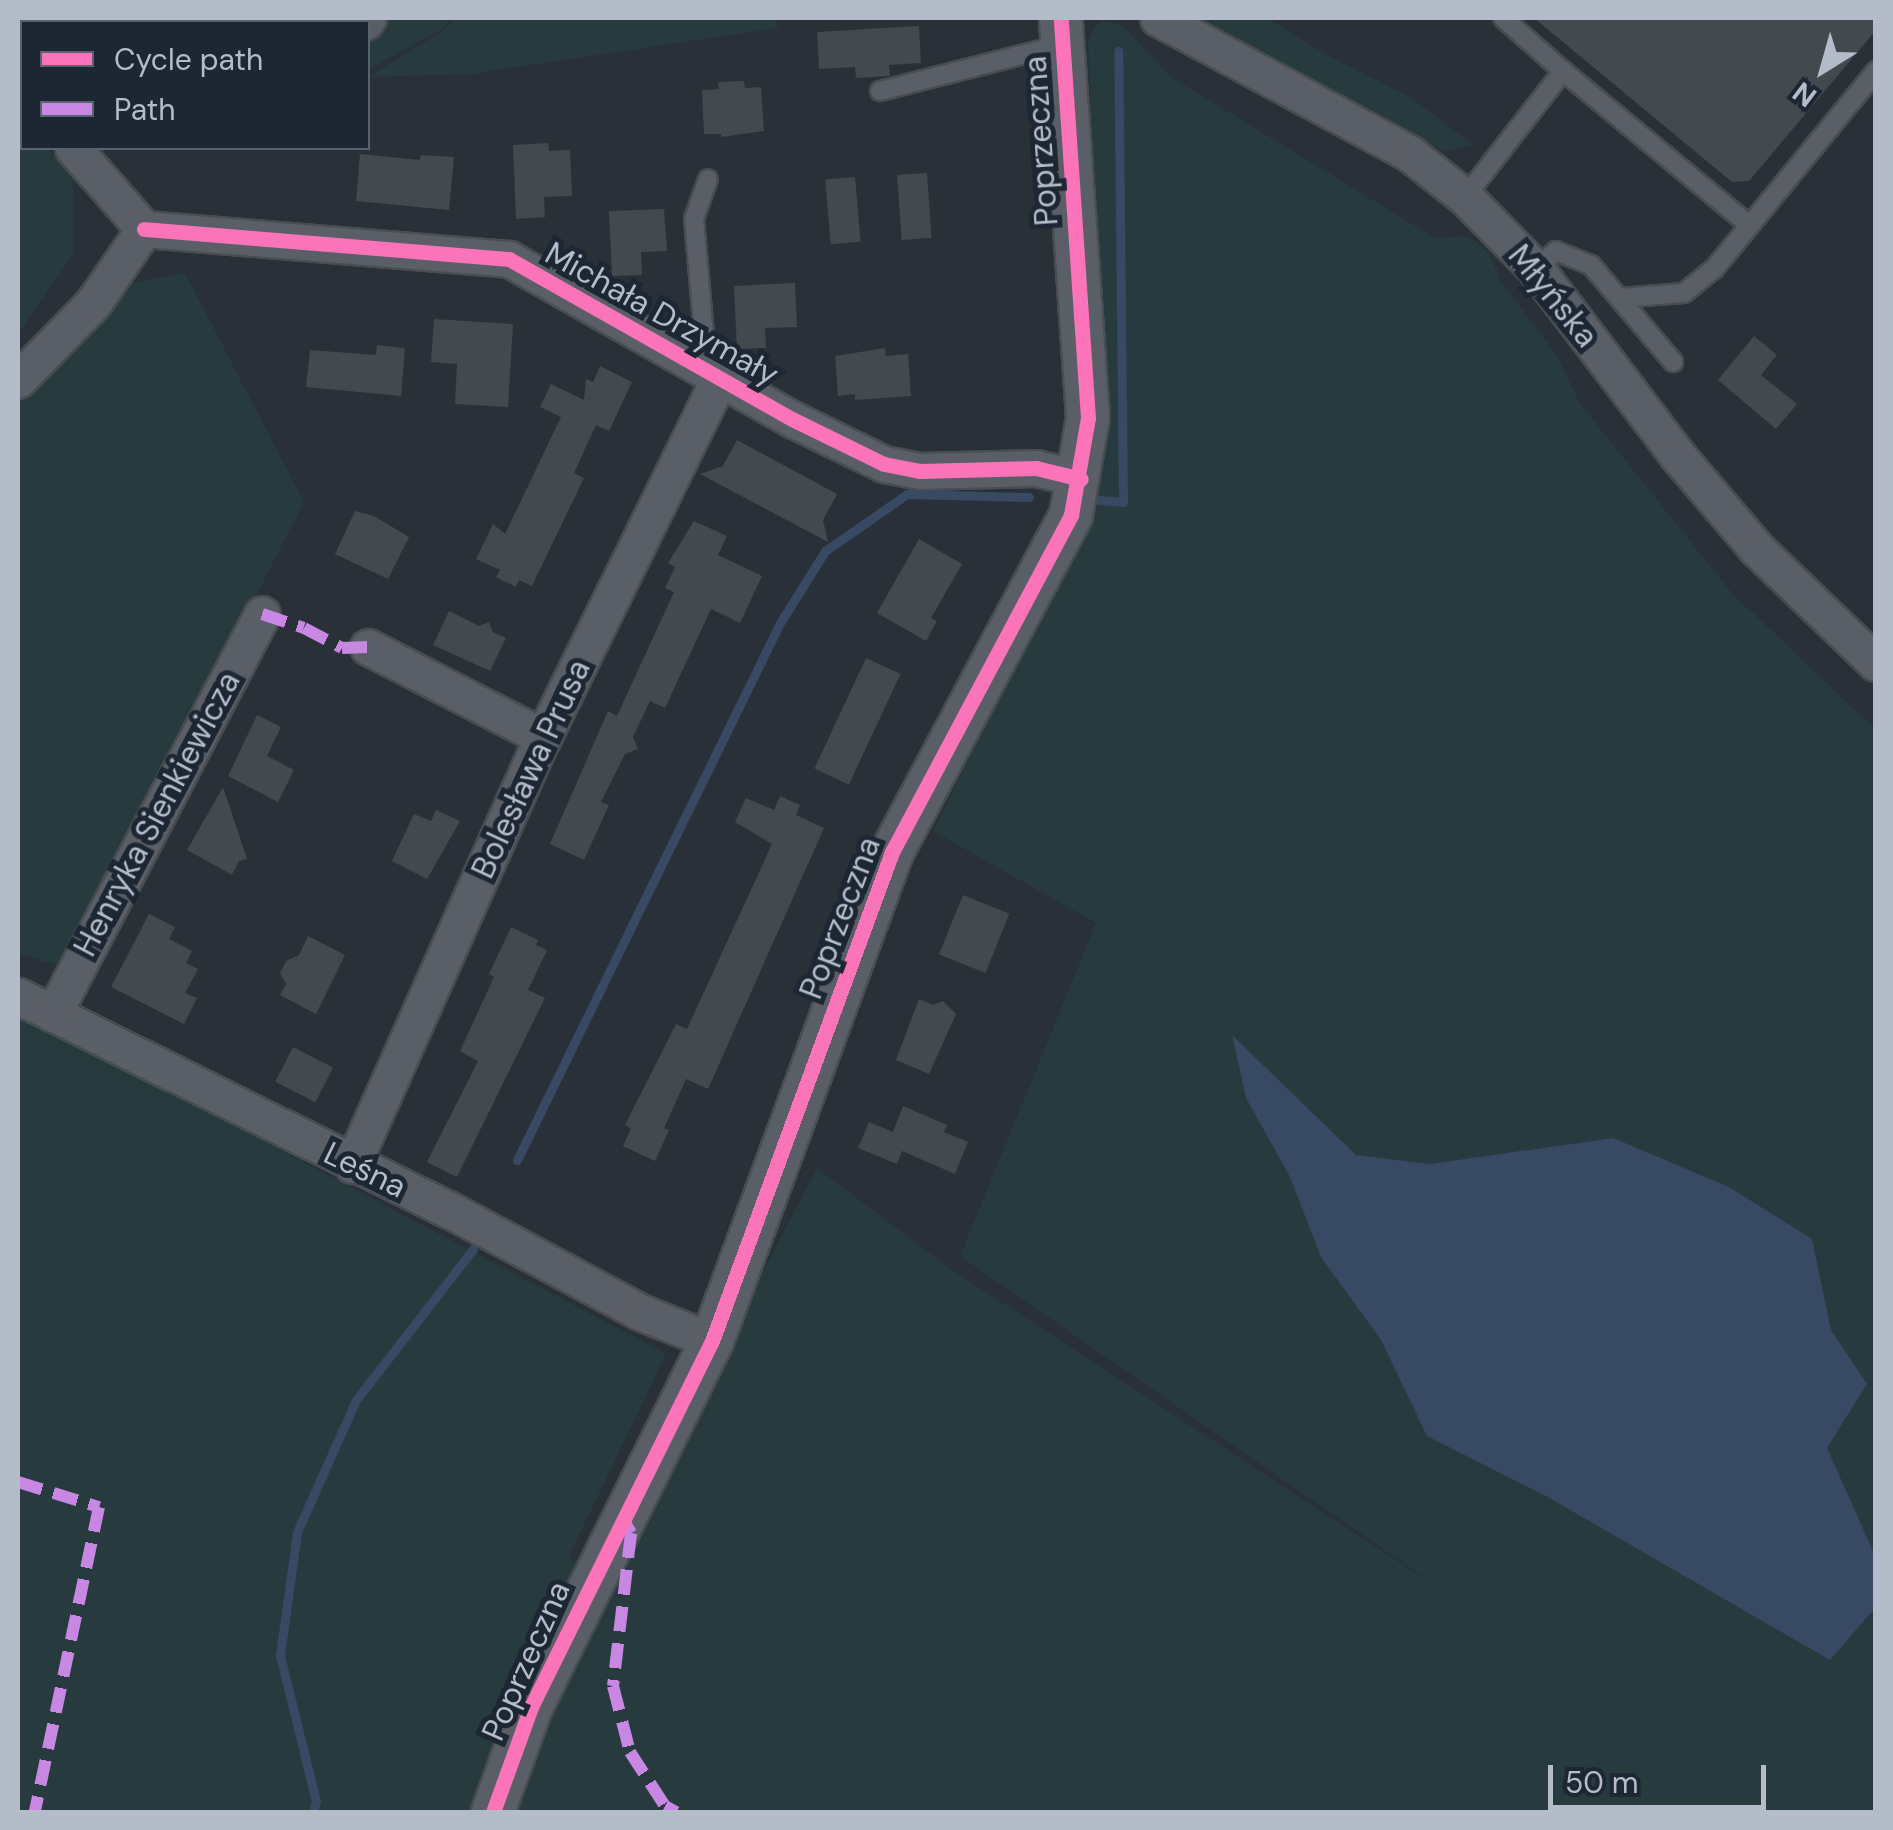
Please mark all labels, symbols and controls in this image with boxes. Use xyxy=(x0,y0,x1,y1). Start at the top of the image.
legend xyxy=(20,20,370,150)
north arrow xyxy=(1773,20,1873,120)
text: Cycle path xyxy=(114,40,263,79)
street label: Poprzeczna xyxy=(1016,55,1066,227)
text: N xyxy=(1785,73,1824,115)
text: Path xyxy=(114,90,176,129)
street label: Michała Drzymały xyxy=(539,234,785,394)
street label: Młyńska xyxy=(1500,237,1606,355)
street label: Bolesława Prusa xyxy=(464,654,598,884)
street label: Henryka Sienkiewicza xyxy=(66,665,248,963)
street label: Poprzeczna xyxy=(792,832,888,1004)
street label: Leśna xyxy=(318,1134,412,1206)
street label: Poprzeczna xyxy=(474,1576,578,1746)
scale bar xyxy=(1553,1745,1770,1807)
text: 50 m xyxy=(1565,1763,1639,1802)

